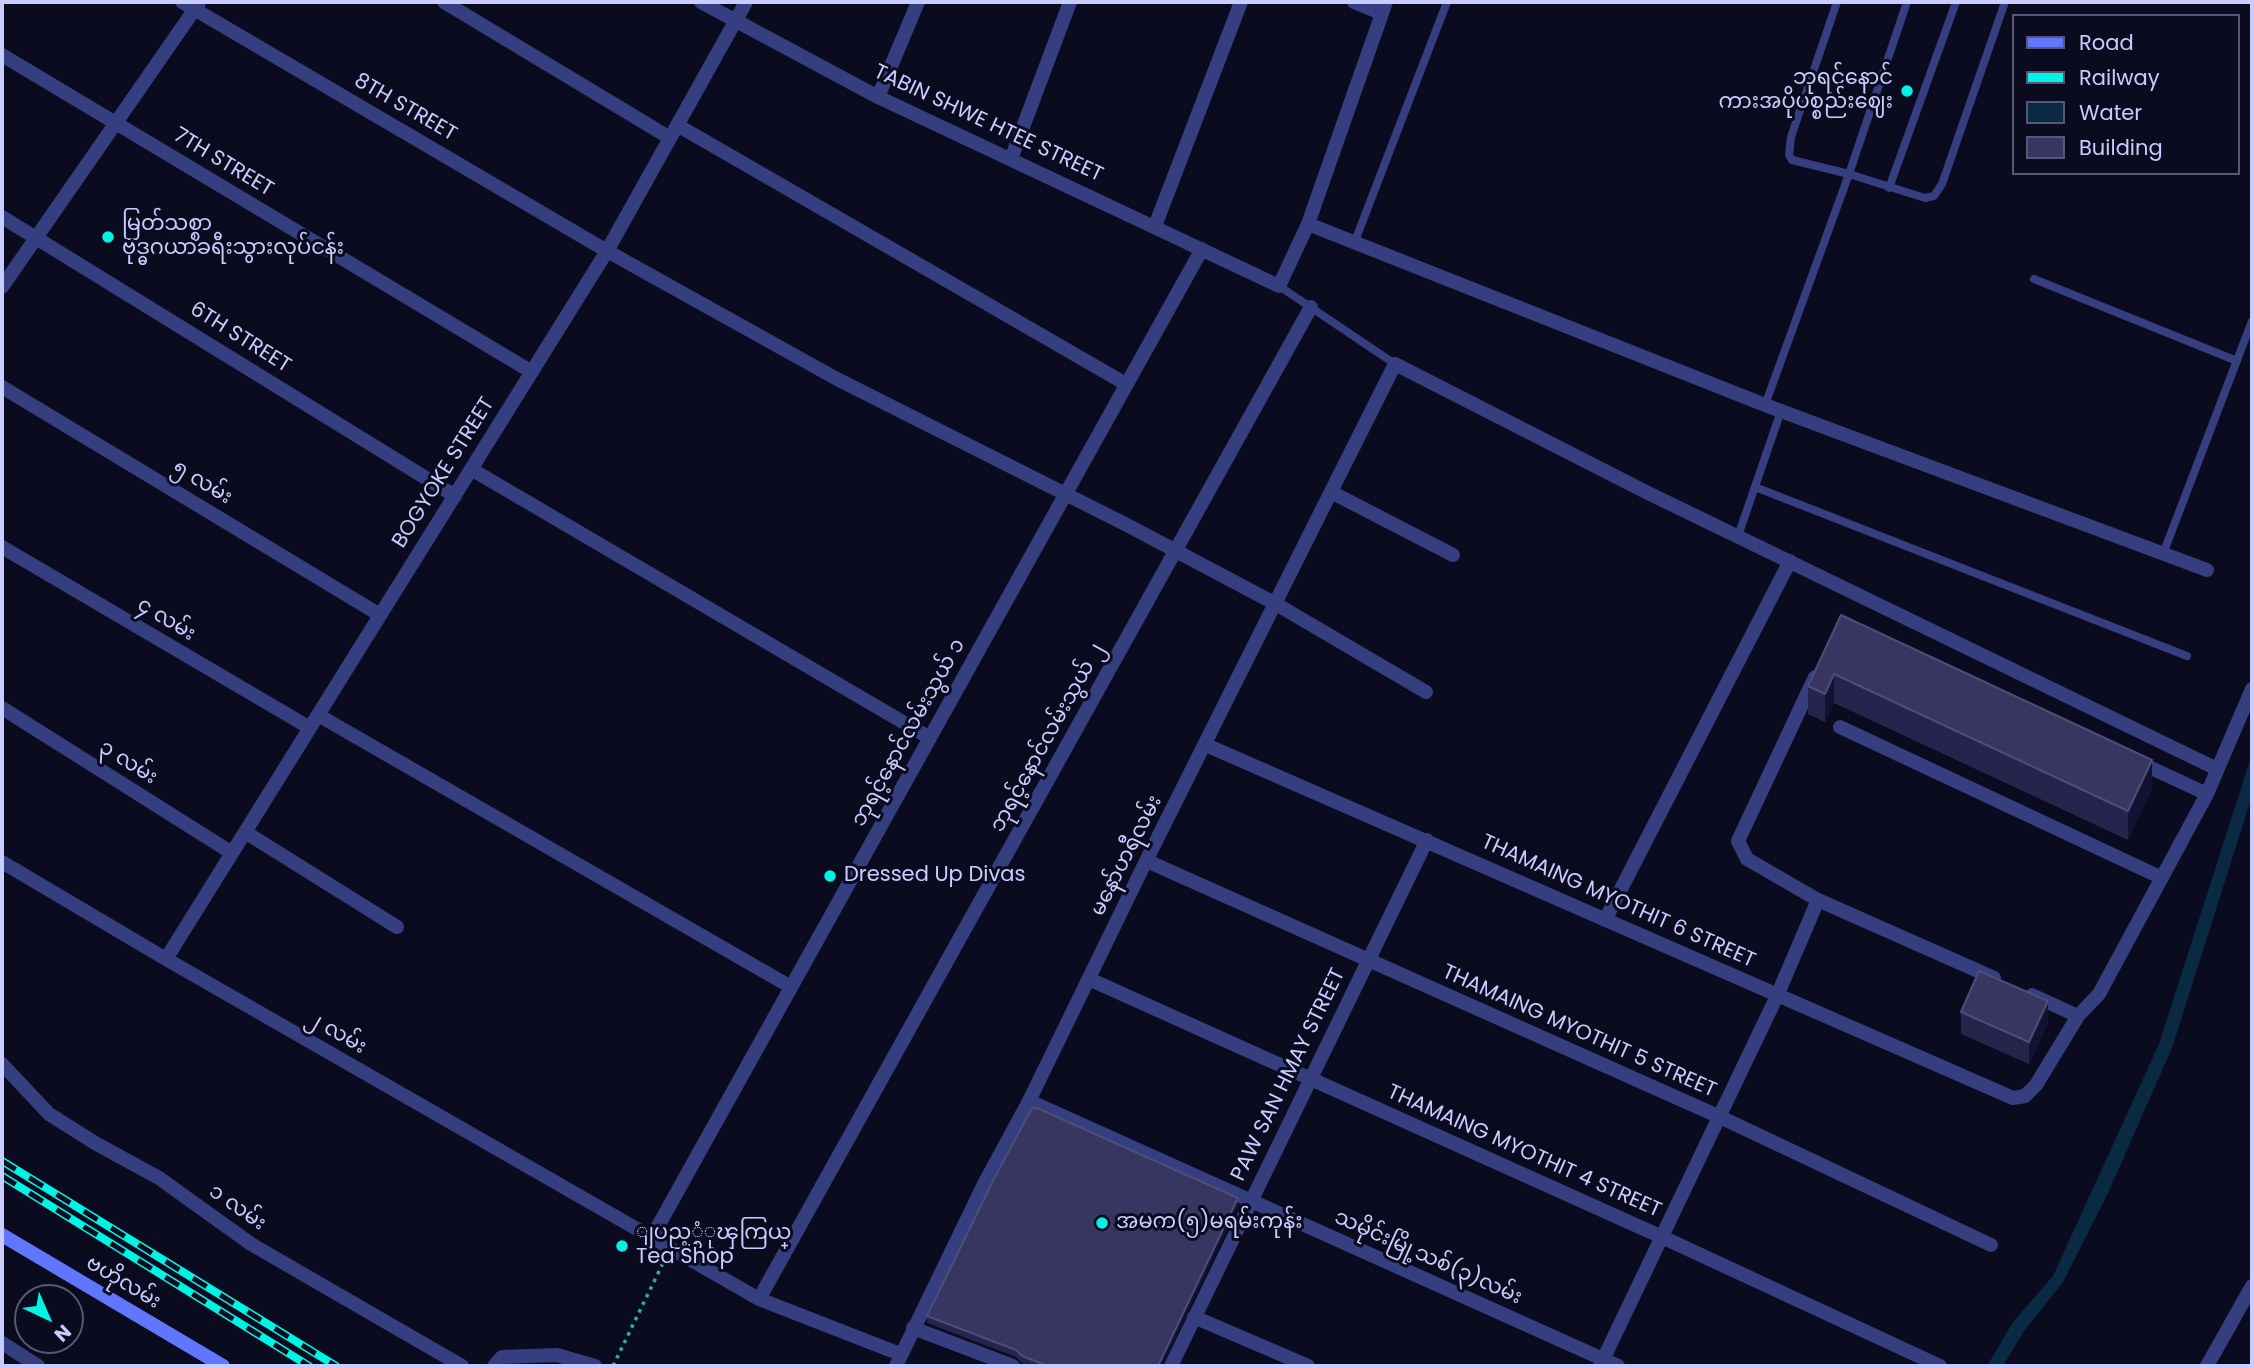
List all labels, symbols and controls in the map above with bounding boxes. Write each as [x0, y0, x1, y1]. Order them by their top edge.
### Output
legend [2012, 14, 2240, 175]
text: Road [2079, 28, 2134, 57]
street label: TABIN SHWE HTEE STREET [869, 60, 1107, 188]
text: Railway [2079, 63, 2160, 92]
place label: ဘုရင့်နောင် ကားအပိုပစ္စည်းဈေး [1719, 66, 1893, 116]
street label: 8TH STREET [349, 69, 461, 147]
marker: ဘုရင့်နောင် ကားအပိုပစ္စည်းဈေး [1899, 83, 1915, 99]
text: Water [2079, 98, 2142, 127]
street label: 7TH STREET [168, 123, 278, 203]
text: Building [2079, 133, 2163, 162]
place label: မြတ်သစ္စာ ဗုဒ္ဓဂယာခရီးသွားလုပ်ငန်း [122, 212, 344, 262]
marker: မြတ်သစ္စာ ဗုဒ္ဓဂယာခရီးသွားလုပ်ငန်း [100, 229, 116, 245]
street label: 6TH STREET [185, 297, 295, 379]
street label: BOGYOKE STREET [388, 393, 500, 553]
street label: ၅ လမ်း [168, 455, 236, 511]
street label: ၄ လမ်း [132, 593, 200, 647]
street label: ဘုရင့်နောင်လမ်းသွယ် ၁ [847, 635, 971, 831]
street label: ဘုရင့်နောင်လမ်းသွယ် ၂ [986, 639, 1110, 837]
street label: ၃ လမ်း [94, 735, 162, 791]
street label: မနော်ဟရီလမ်း [1086, 792, 1168, 920]
street label: THAMAING MYOTHIT 6 STREET [1477, 830, 1759, 974]
place label: Dressed Up Divas [844, 863, 1025, 889]
marker: Dressed Up Divas [822, 868, 838, 884]
street label: THAMAING MYOTHIT 5 STREET [1438, 960, 1720, 1104]
street label: PAW SAN HMAY STREET [1227, 965, 1351, 1185]
street label: ၂ လမ်း [302, 1006, 370, 1060]
street label: THAMAING MYOTHIT 4 STREET [1383, 1080, 1665, 1224]
street label: ၁ လမ်း [204, 1179, 270, 1237]
street label: သမိုင်းမြို့သစ်(၃)လမ်း [1330, 1205, 1526, 1311]
place label: အမက(၅)မရမ်းကုန်း [1116, 1210, 1302, 1236]
marker: အမက(၅)မရမ်းကုန်း [1094, 1215, 1110, 1231]
place label: ျပည့္စံုၾကြယ္ Tea Shop [636, 1221, 791, 1271]
marker: ျပည့္စံုၾကြယ္ Tea Shop [614, 1238, 630, 1254]
street label: ဗဟိုလမ်း [81, 1251, 165, 1315]
north arrow [14, 1284, 84, 1354]
text: N [48, 1318, 77, 1348]

